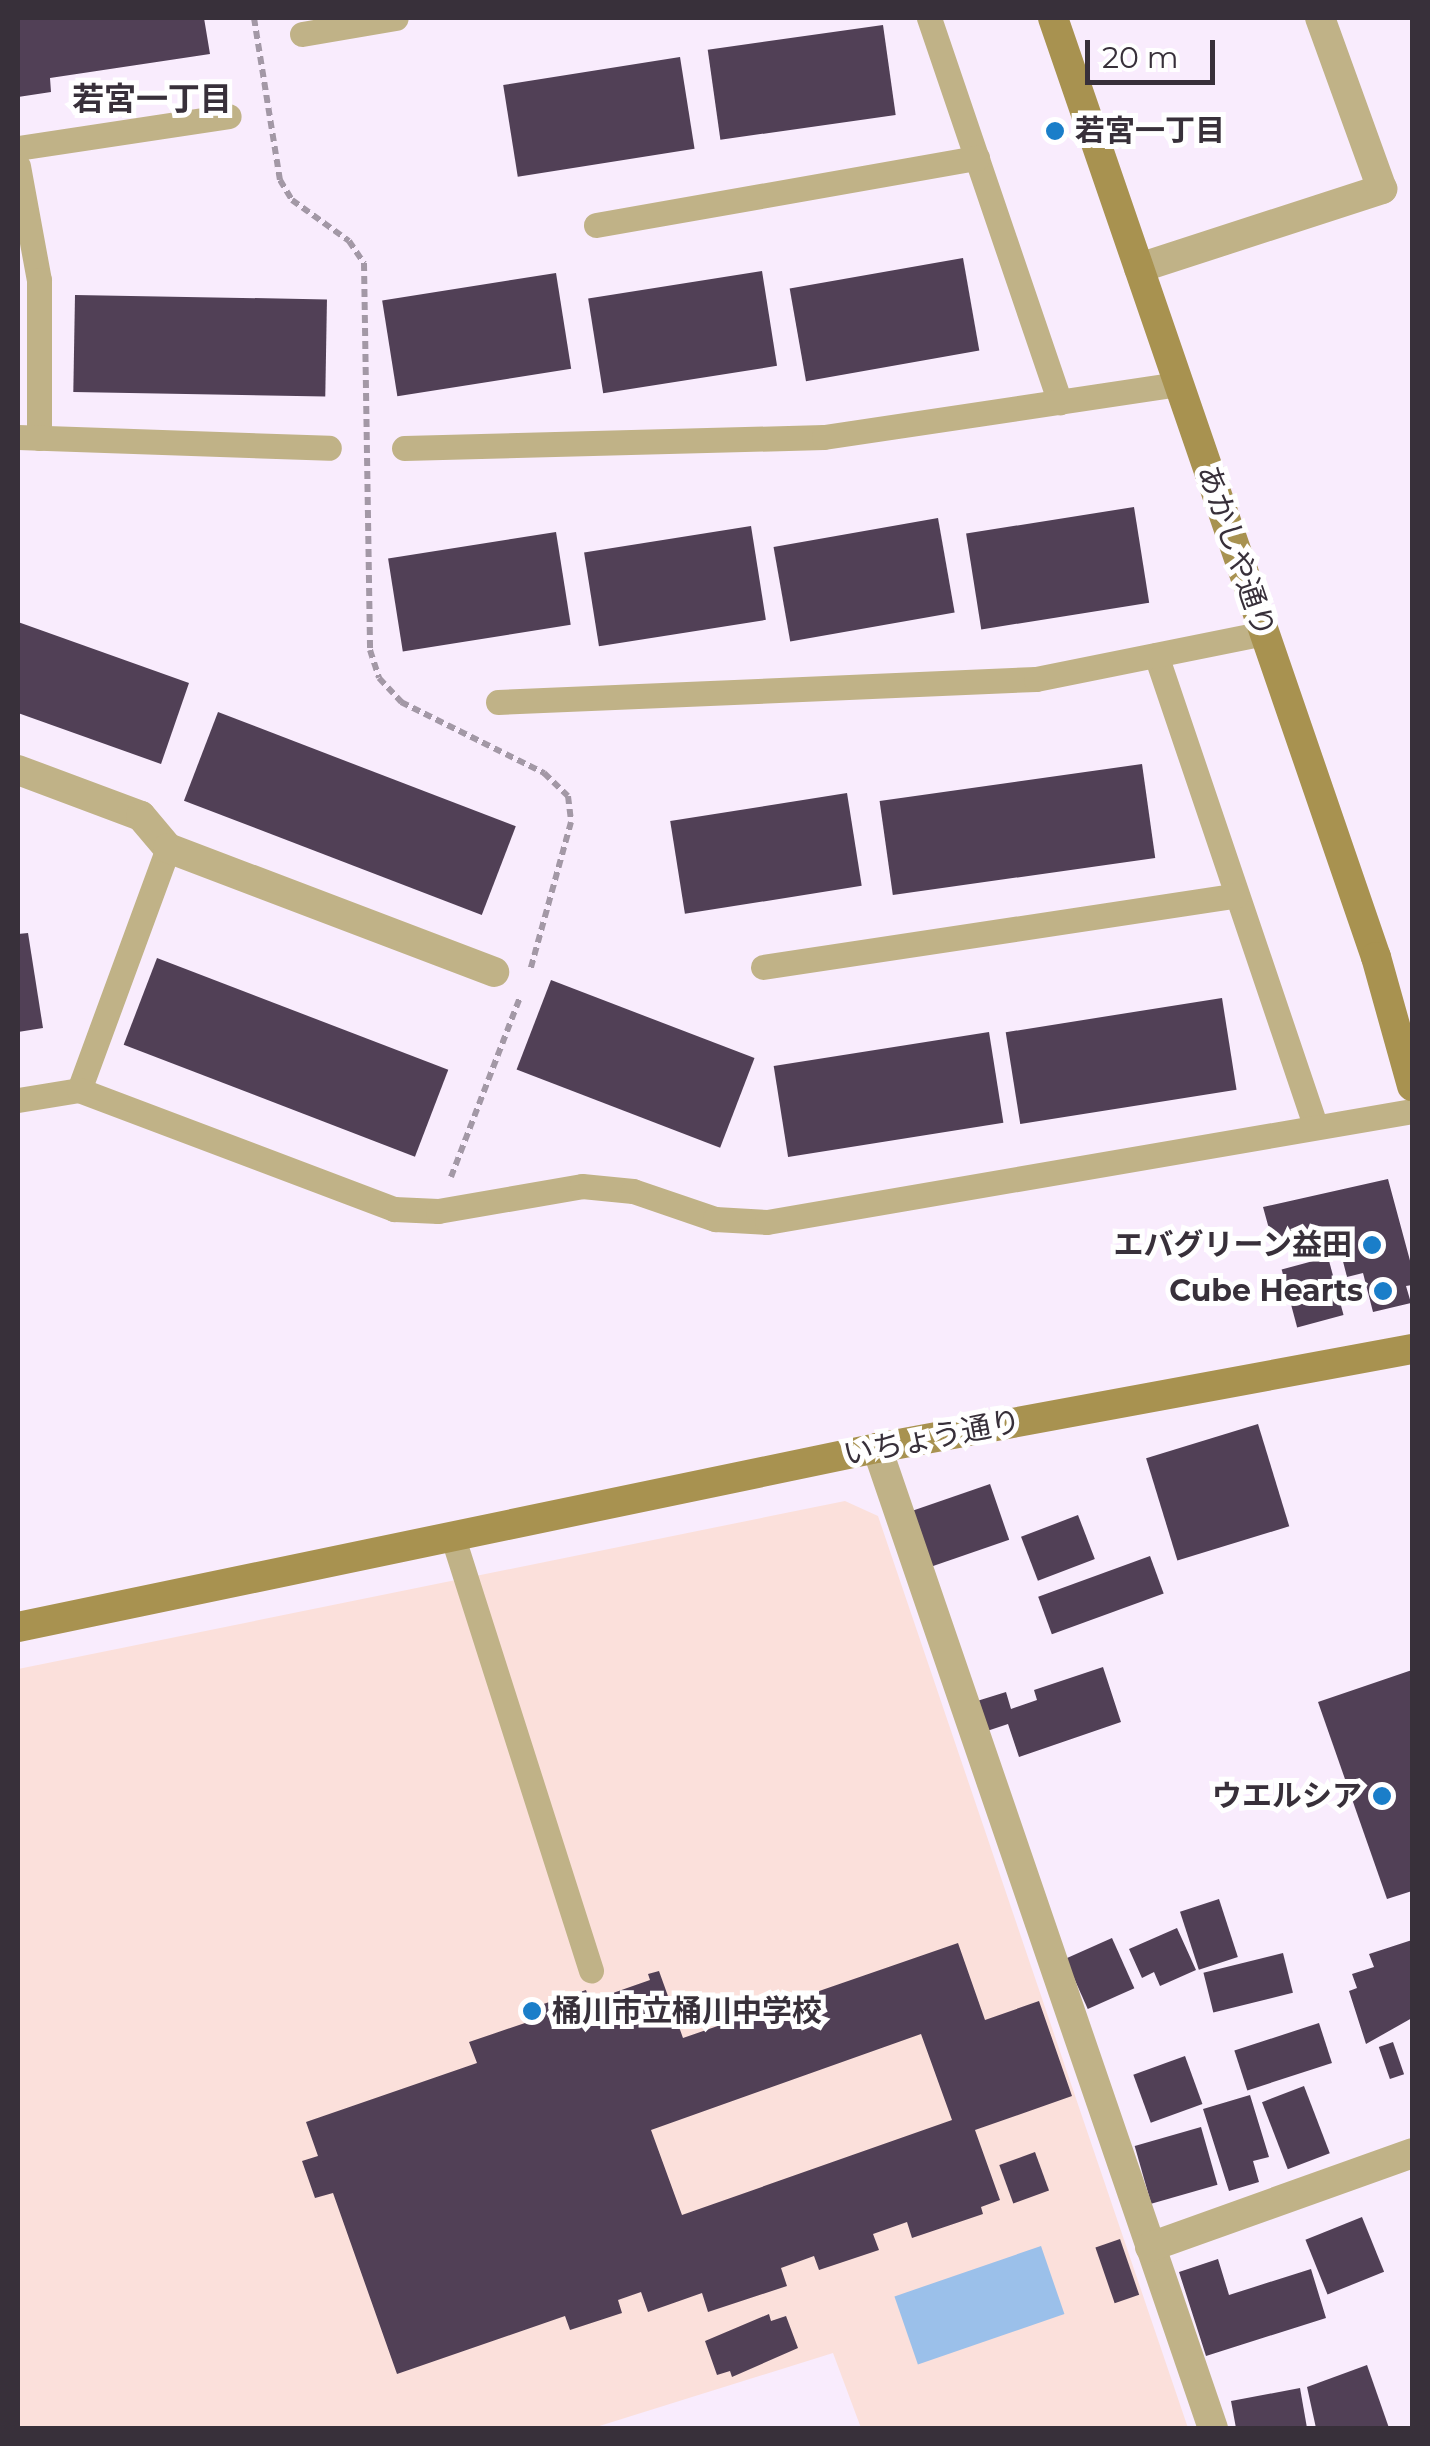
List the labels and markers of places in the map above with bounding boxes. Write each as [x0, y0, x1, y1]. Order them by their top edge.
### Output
place label: 若宮一丁目 [1075, 113, 1225, 149]
marker: 若宮一丁目 [1044, 120, 1066, 142]
place label: エバグリーン益田 [1112, 1227, 1352, 1263]
marker: エバグリーン益田 [1361, 1234, 1383, 1256]
place label: Cube Hearts [1169, 1273, 1363, 1309]
marker: Cube Hearts [1372, 1280, 1394, 1302]
place label: ウエルシア [1212, 1778, 1362, 1814]
marker: ウエルシア [1371, 1785, 1393, 1807]
place label: 桶川市立桶川中学校 [552, 1993, 822, 2029]
marker: 桶川市立桶川中学校 [521, 2000, 543, 2022]

